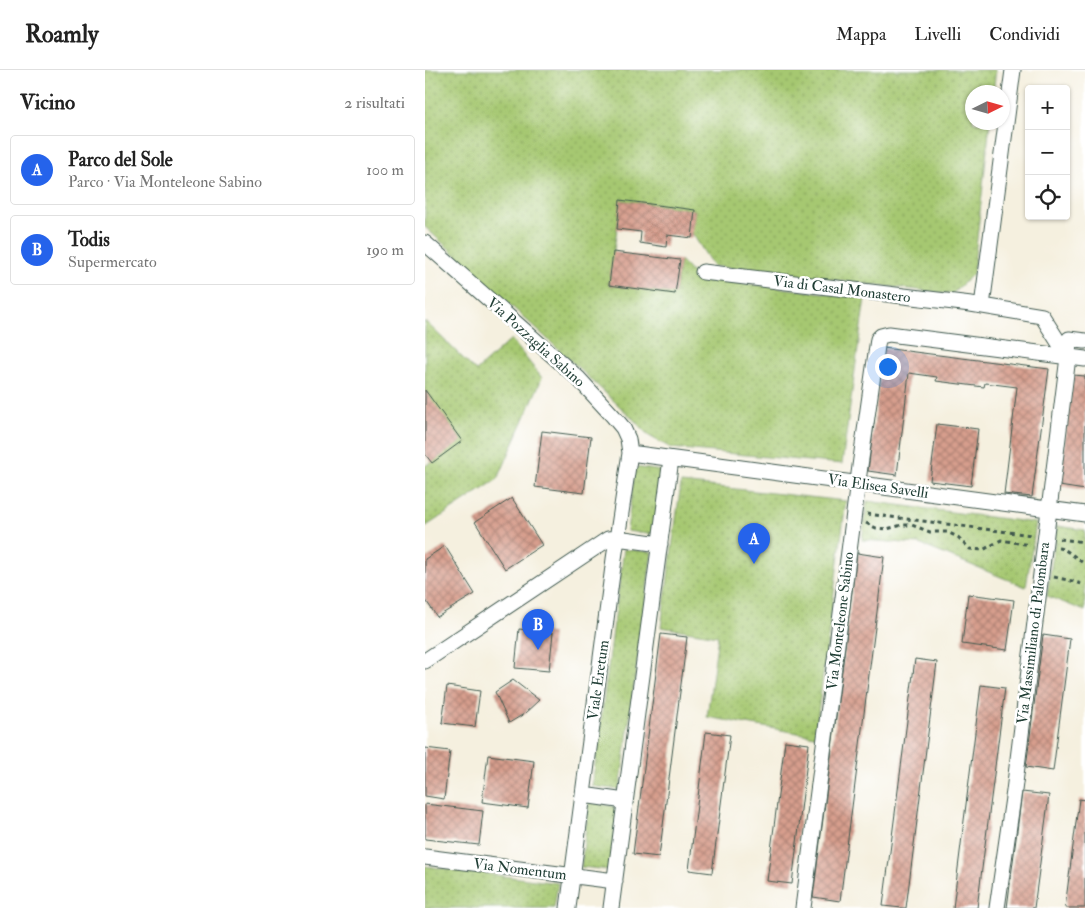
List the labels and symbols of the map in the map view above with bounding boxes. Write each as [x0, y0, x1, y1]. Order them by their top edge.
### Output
north arrow [965, 85, 1010, 130]
street label: Via di Casal Monastero [772, 272, 912, 307]
street label: Via Pozzaglia Sabino [483, 293, 589, 391]
your location [875, 354, 901, 380]
street label: Via Elisea Savelli [826, 470, 930, 503]
pin: A [738, 523, 770, 564]
street label: Via Massimiliano di Palombara [1013, 540, 1054, 725]
street label: Via Monteleone Sabino [823, 551, 858, 691]
pin: B [522, 609, 554, 650]
street label: Viale Eretum [583, 638, 614, 721]
street label: Via Nomentum [472, 854, 568, 885]

